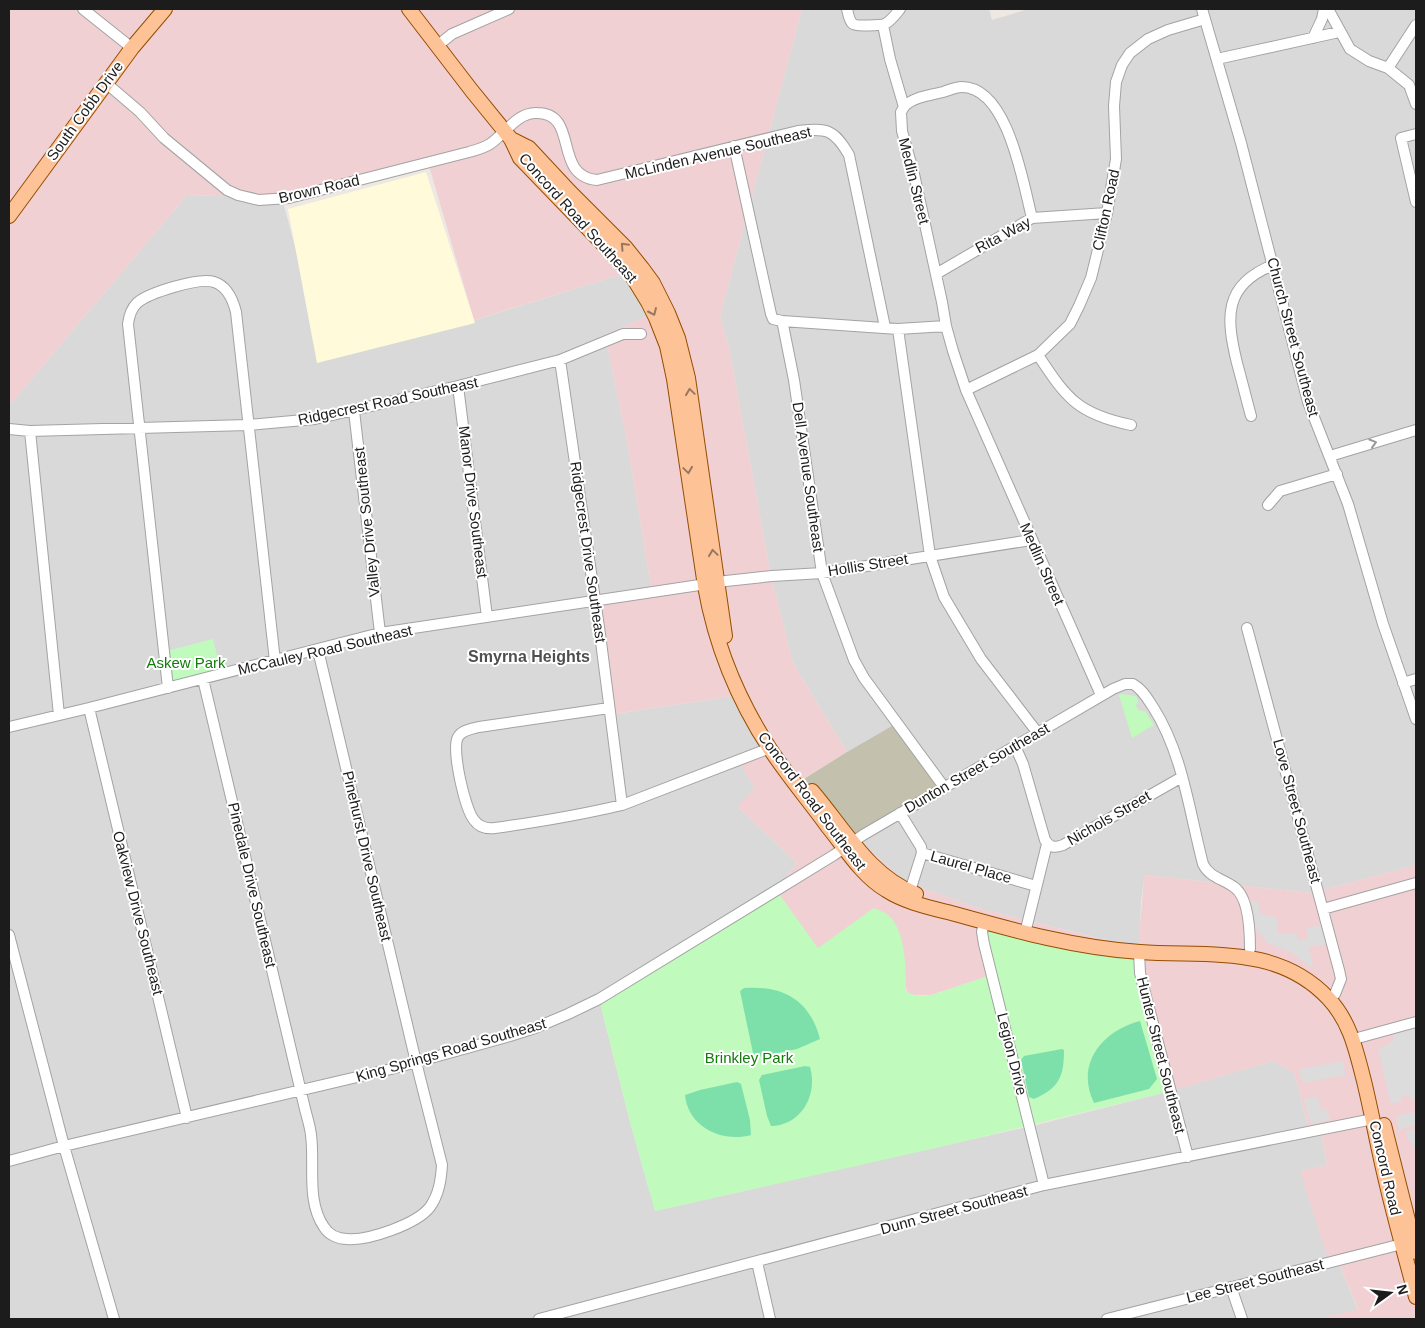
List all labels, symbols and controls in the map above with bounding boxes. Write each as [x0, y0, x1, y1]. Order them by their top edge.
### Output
street label: South Cobb Drive [43, 58, 126, 164]
street label: McLinden Avenue Southeast [623, 123, 814, 182]
street label: Medlin Street [896, 136, 934, 227]
street label: Concord Road Southeast [516, 149, 642, 287]
street label: Clifton Road [1089, 168, 1122, 252]
street label: Brown Road [277, 171, 361, 206]
street label: Rita Way [972, 213, 1034, 256]
one-way arrow [621, 243, 630, 252]
street label: Church Street Southeast [1264, 255, 1323, 419]
one-way arrow [647, 307, 657, 316]
street label: Ridgecrest Road Southeast [296, 373, 480, 428]
one-way arrow [685, 387, 696, 395]
street label: Dell Avenue Southeast [790, 401, 828, 554]
street label: Manor Drive Southeast [456, 425, 491, 580]
one-way arrow [1369, 439, 1377, 449]
street label: Valley Drive Southeast [350, 445, 383, 598]
street label: Ridgecrest Drive Southeast [567, 460, 610, 644]
one-way arrow [682, 466, 692, 474]
street label: Medlin Street [1017, 520, 1069, 608]
one-way arrow [708, 548, 719, 556]
street label: Hollis Street [827, 550, 910, 579]
street label: McCauley Road Southeast [236, 621, 415, 678]
district label: Smyrna Heights [468, 648, 590, 665]
park label: Askew Park [146, 654, 226, 671]
street label: Dunton Street Southeast [901, 719, 1053, 816]
street label: Concord Road Southeast [755, 728, 870, 874]
street label: Love Street Southeast [1270, 737, 1325, 886]
street label: Pinehurst Drive Southeast [340, 769, 396, 944]
street label: Nichols Street [1064, 786, 1154, 848]
street label: Pinedale Drive Southeast [225, 801, 280, 970]
street label: Oakview Drive Southeast [110, 829, 167, 997]
street label: Laurel Place [929, 847, 1014, 886]
street label: Hunter Street Southeast [1134, 975, 1189, 1136]
street label: Legion Drive [994, 1011, 1031, 1097]
street label: King Springs Road Southeast [354, 1014, 549, 1085]
park label: Brinkley Park [705, 1049, 794, 1066]
street label: Concord Road [1366, 1119, 1405, 1217]
street label: Dunn Street Southeast [878, 1181, 1030, 1237]
street label: Lee Street Southeast [1184, 1255, 1326, 1306]
north arrow [1365, 1268, 1415, 1318]
text: N [1394, 1283, 1412, 1297]

